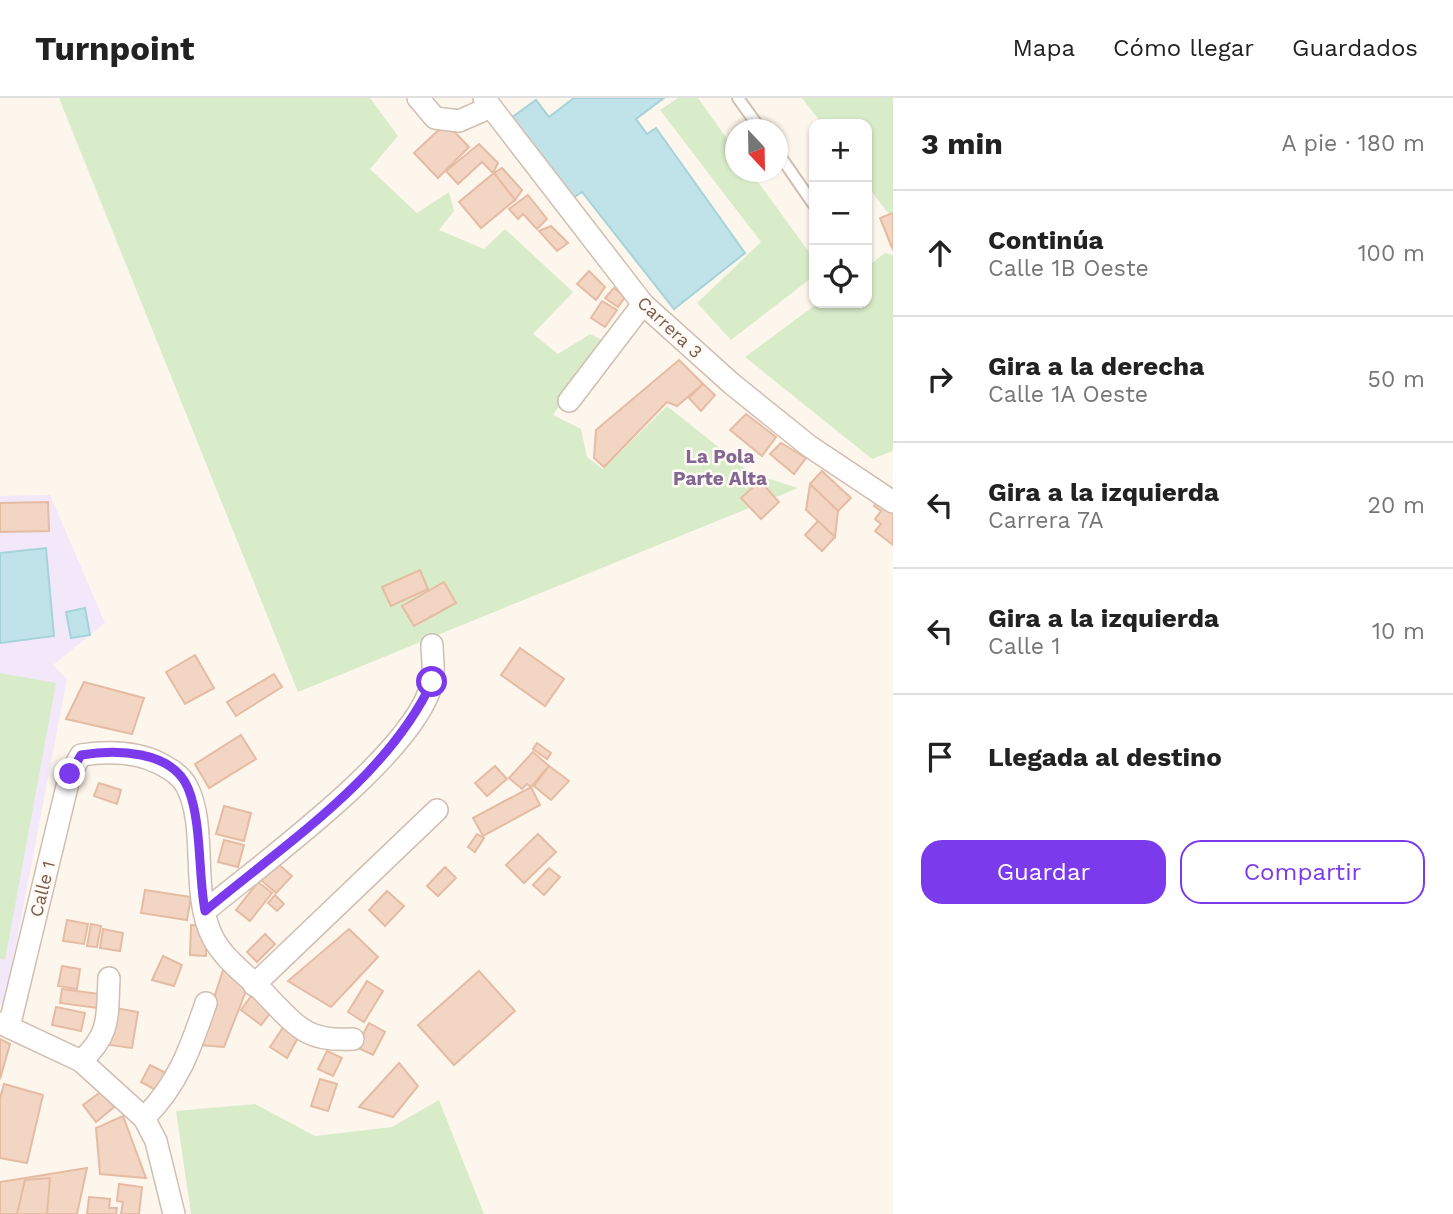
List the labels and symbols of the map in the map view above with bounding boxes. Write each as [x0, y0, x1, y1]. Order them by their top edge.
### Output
north arrow [725, 119, 788, 182]
street label: Carrera 3 [633, 292, 707, 362]
district label: La Pola Parte Alta [673, 445, 767, 490]
route start [416, 666, 447, 697]
route end [54, 758, 85, 789]
street label: Calle 1 [25, 859, 59, 919]

